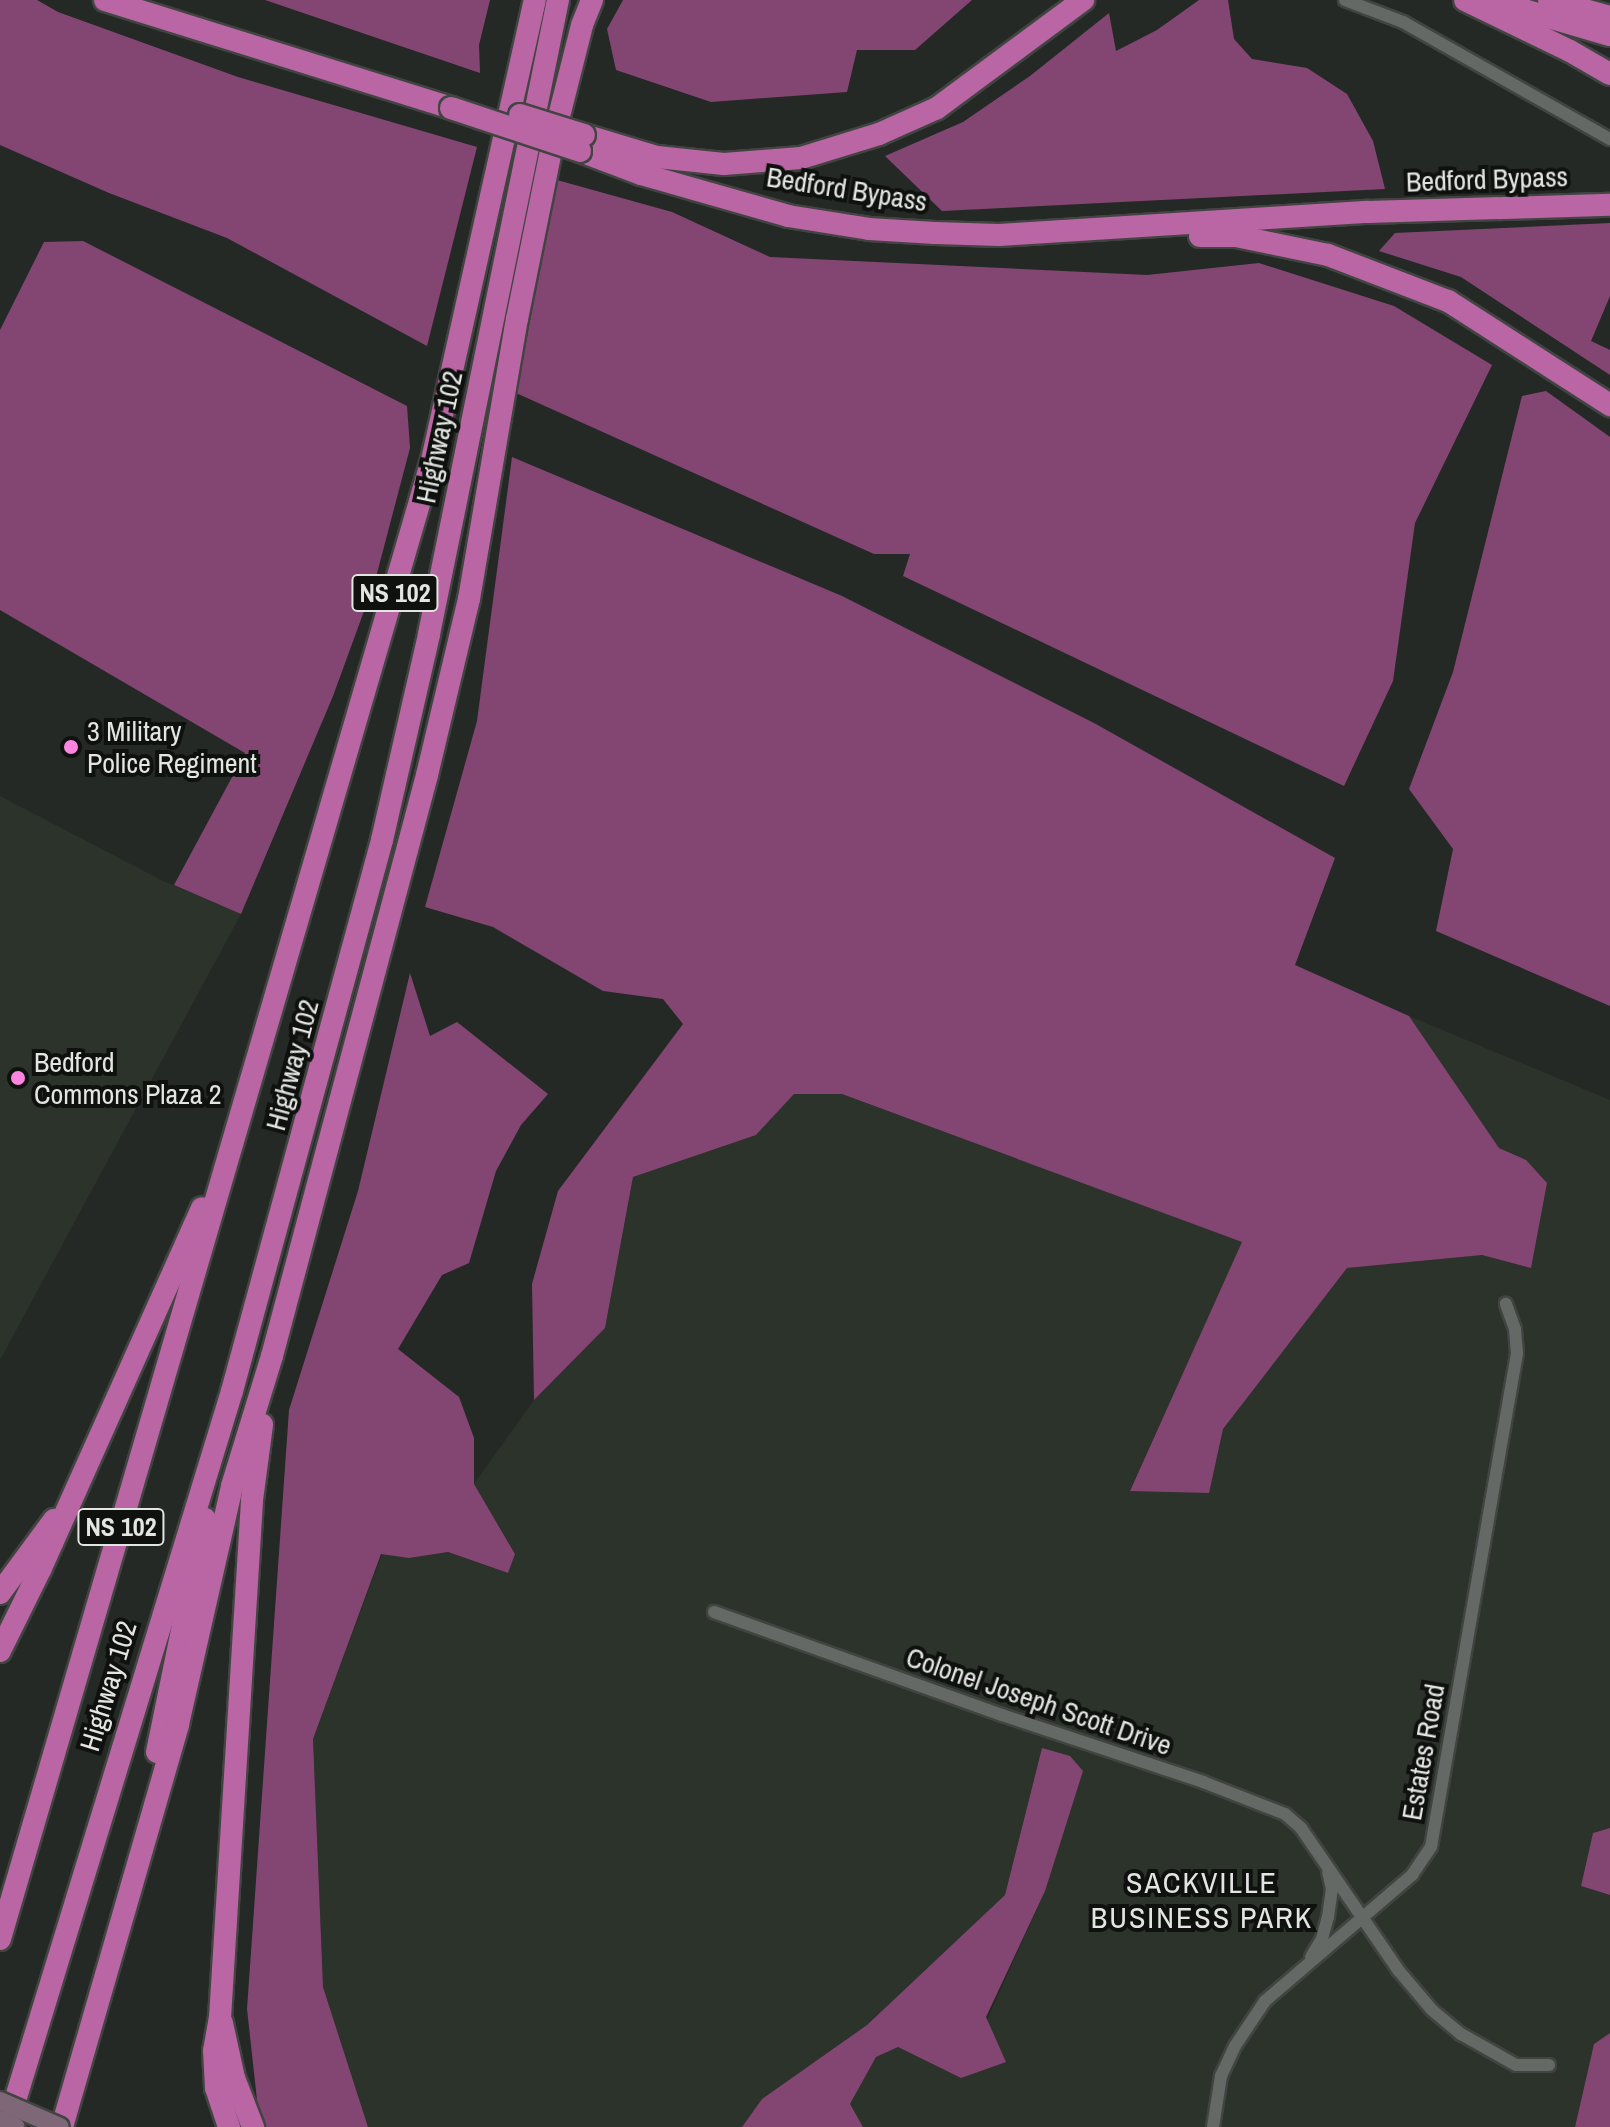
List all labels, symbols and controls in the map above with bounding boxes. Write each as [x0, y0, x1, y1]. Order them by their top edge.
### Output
street label: Bedford Bypass [1405, 159, 1569, 199]
street label: Bedford Bypass [764, 160, 930, 218]
street label: Highway 102 [409, 368, 469, 506]
road number: NS 102 [351, 571, 439, 615]
place label: 3 Military Police Regiment [87, 714, 257, 780]
marker: 3 Military Police Regiment [62, 738, 80, 756]
street label: Highway 102 [258, 996, 326, 1134]
place label: Bedford Commons Plaza 2 [34, 1045, 222, 1111]
marker: Bedford Commons Plaza 2 [9, 1069, 27, 1087]
road number: NS 102 [77, 1505, 165, 1549]
street label: Highway 102 [72, 1617, 144, 1755]
street label: Colonel Joseph Scott Drive [902, 1640, 1176, 1762]
street label: Estates Road [1394, 1681, 1452, 1823]
district label: SACKVILLE BUSINESS PARK [1091, 1864, 1313, 1934]

